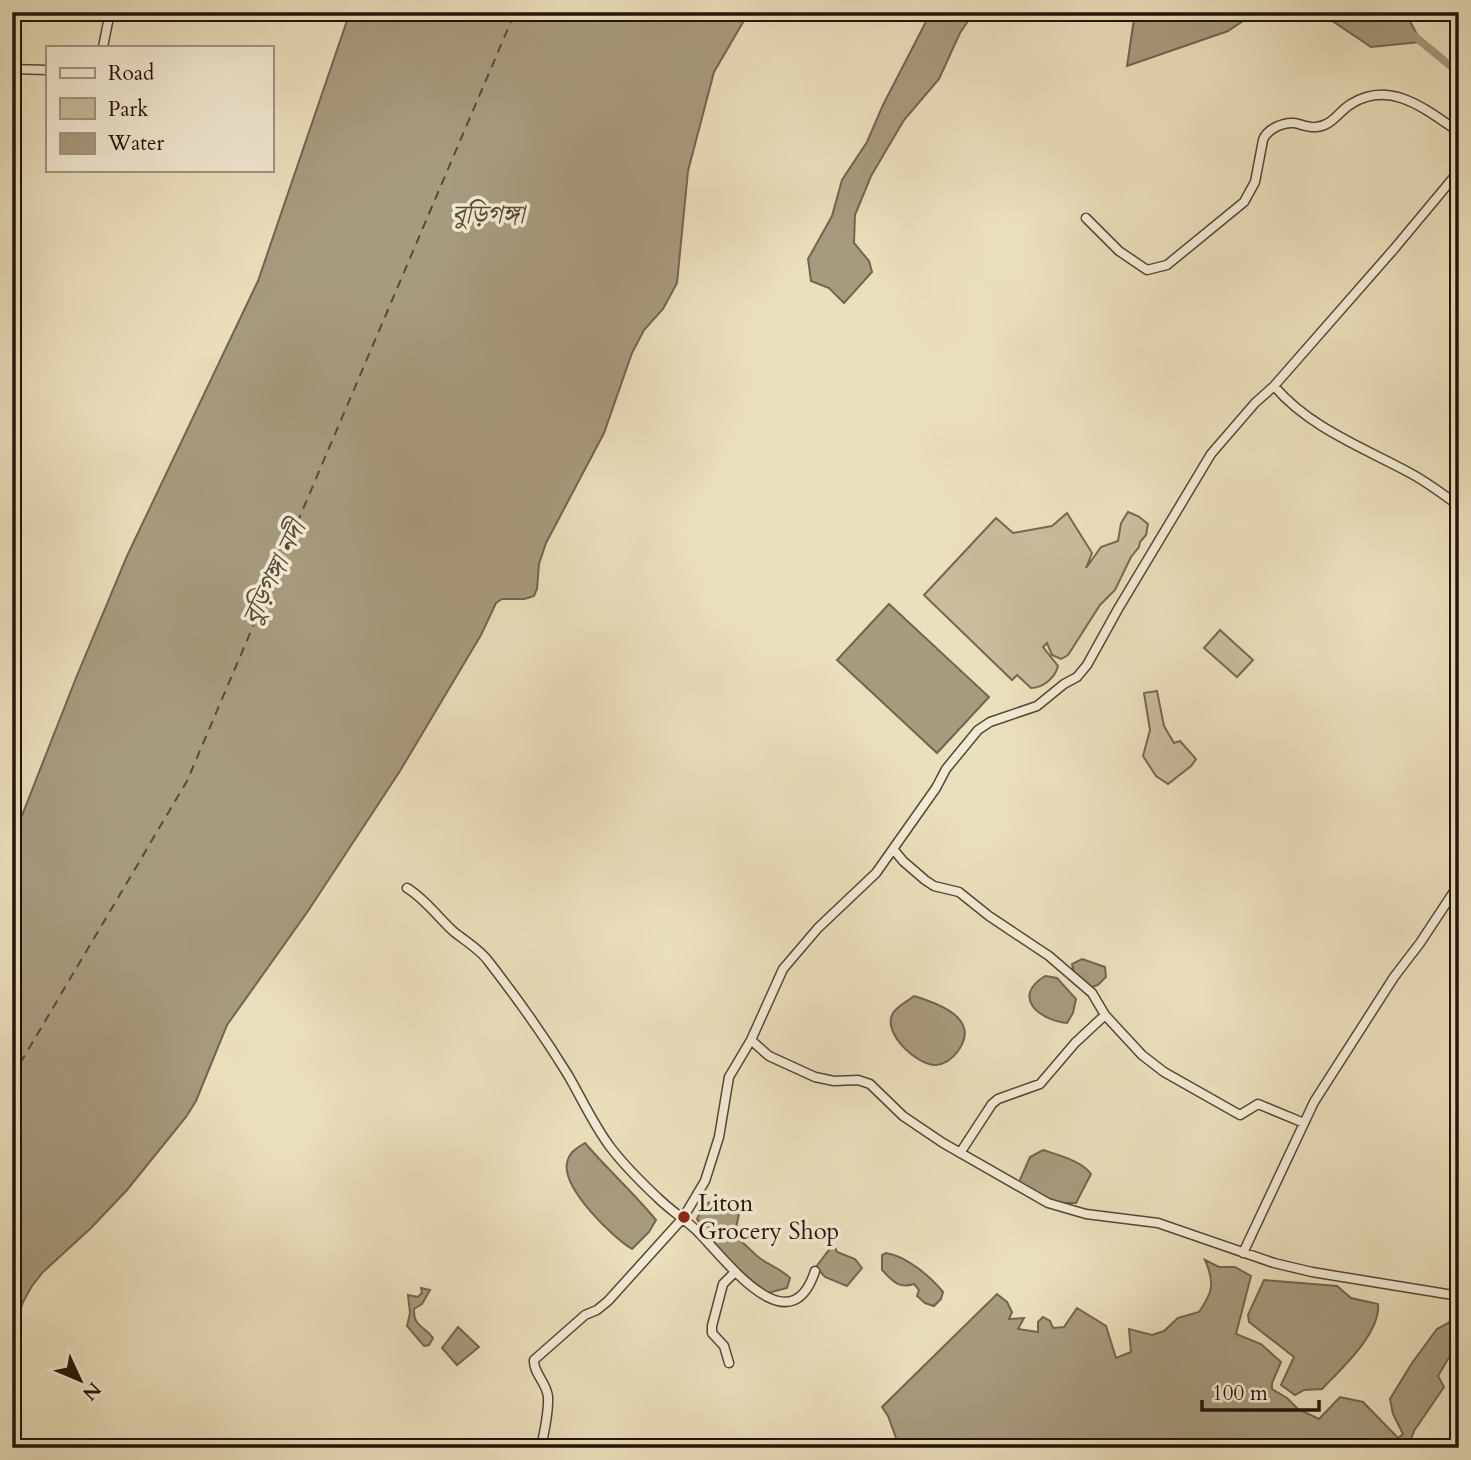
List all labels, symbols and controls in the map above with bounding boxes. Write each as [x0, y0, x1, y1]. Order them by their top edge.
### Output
legend [46, 46, 273, 172]
text: Road [108, 59, 154, 88]
text: Park [108, 95, 149, 124]
text: Water [107, 129, 164, 158]
water label: বুড়িগঙ্গা [452, 197, 527, 232]
water label: বুড়িগঙ্গা নদী [234, 513, 315, 631]
place label: Liton Grocery Shop [698, 1187, 839, 1248]
marker: Liton Grocery Shop [676, 1209, 692, 1225]
north arrow [46, 1344, 116, 1414]
scale bar [1202, 1369, 1319, 1413]
text: N [76, 1376, 107, 1406]
text: 100 m [1212, 1379, 1268, 1408]

